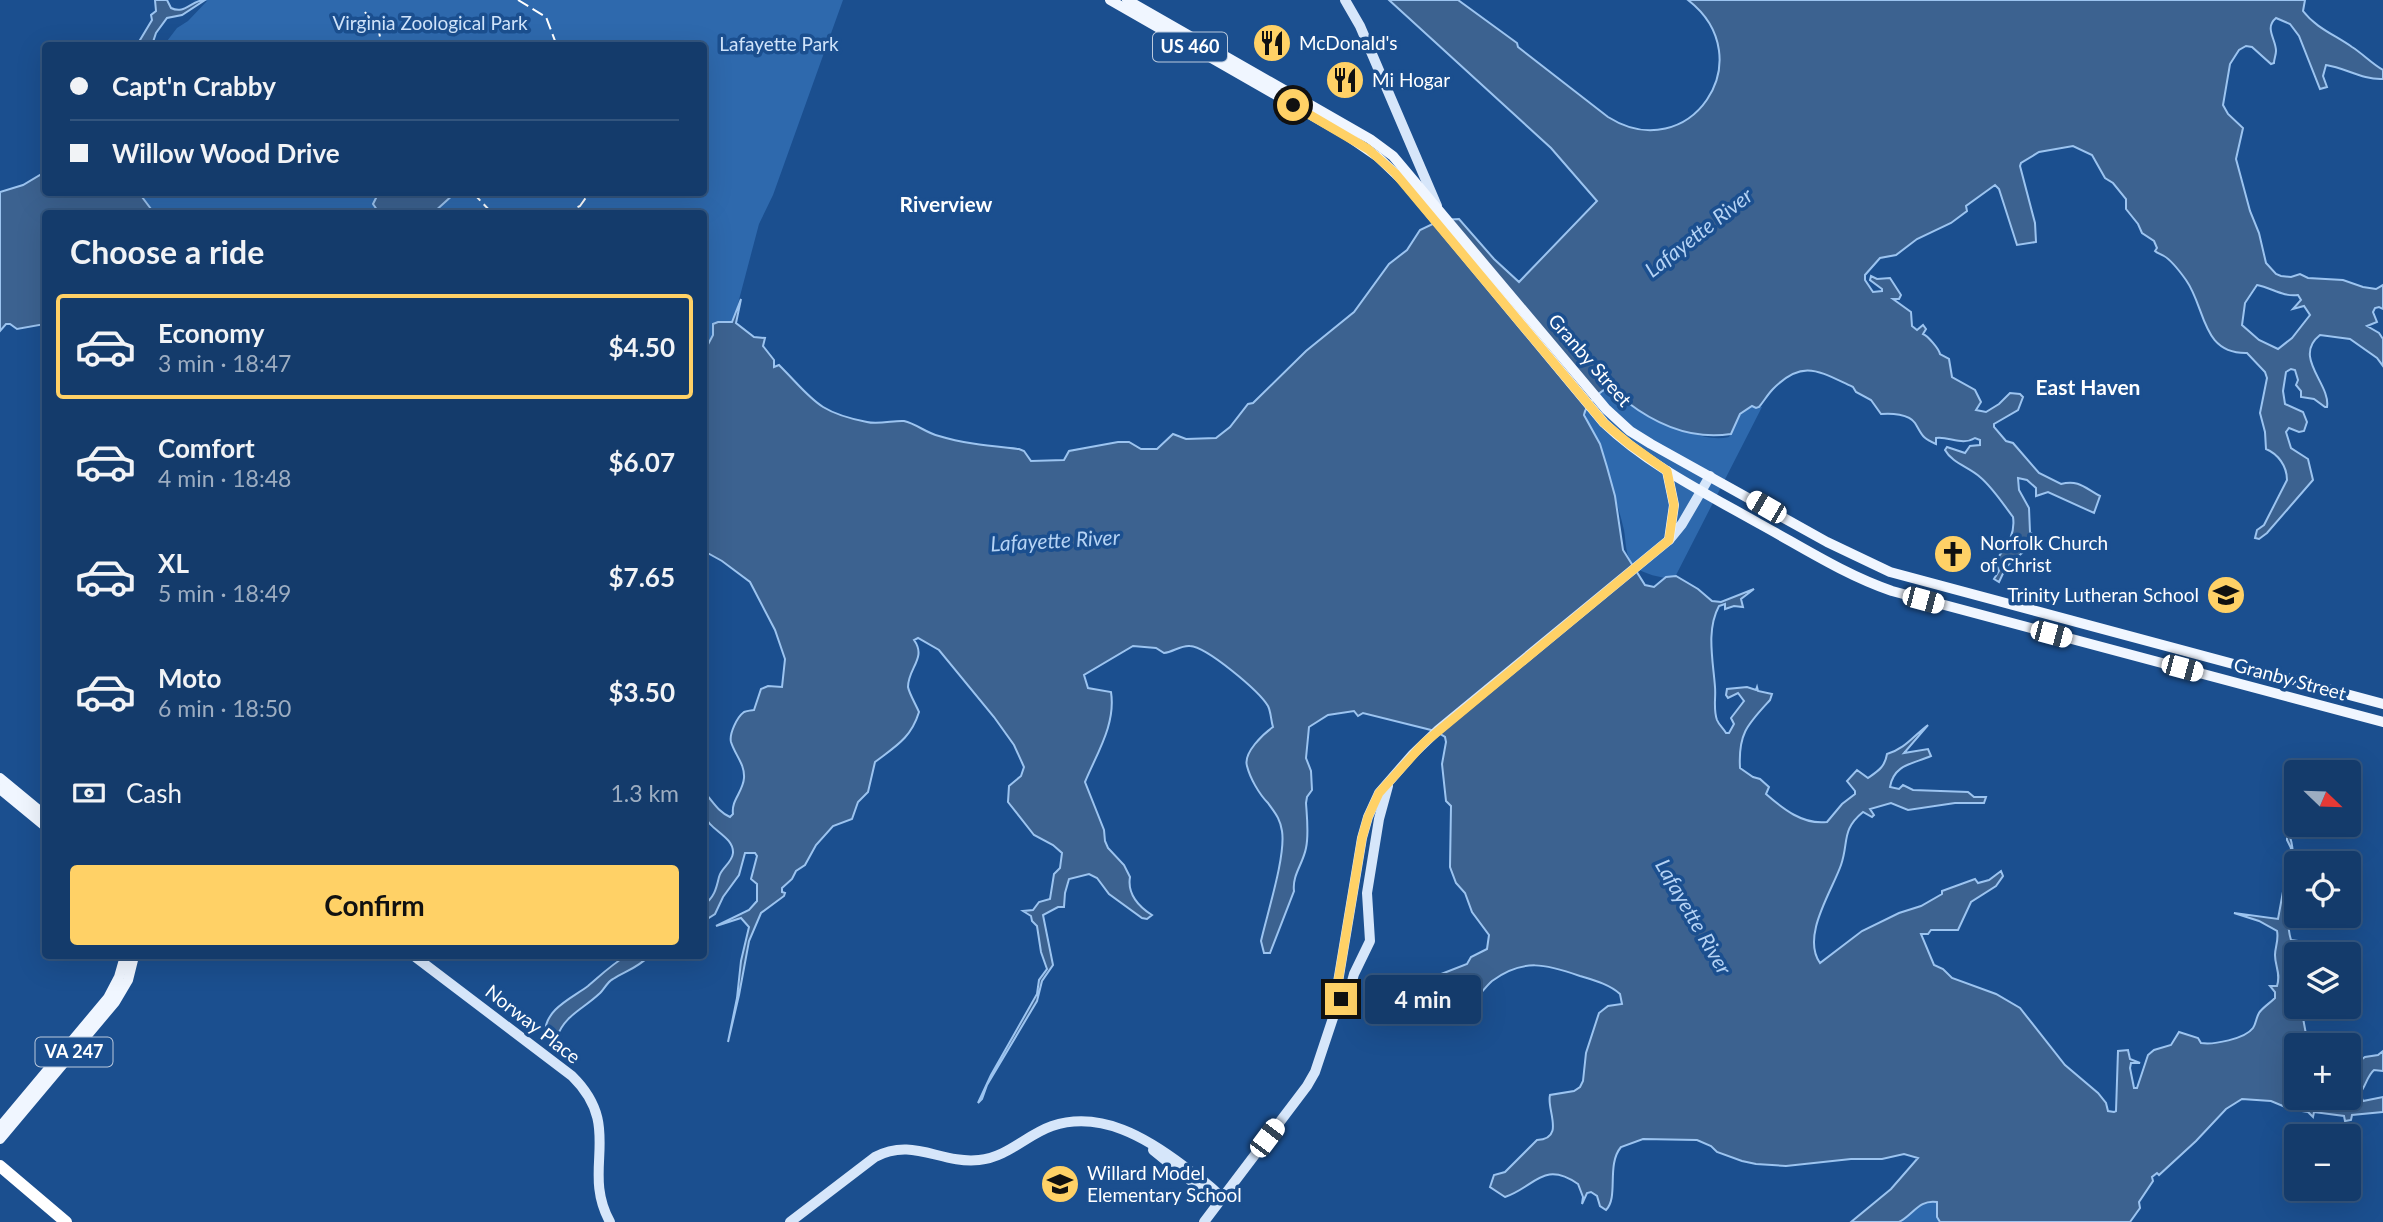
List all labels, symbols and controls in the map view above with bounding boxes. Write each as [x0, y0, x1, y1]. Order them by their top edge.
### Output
park label: Virginia Zoological Park [332, 11, 528, 34]
restaurant icon: McDonald's [1251, 22, 1293, 64]
place label: McDonald's [1299, 31, 1398, 54]
park label: Lafayette Park [719, 32, 839, 55]
road number: US 460 [1153, 32, 1227, 62]
restaurant icon: Mi Hogar [1324, 59, 1366, 101]
place label: Mi Hogar [1372, 68, 1450, 91]
text: Capt'n Crabby [112, 70, 276, 102]
route start [1277, 89, 1309, 121]
text: Willow Wood Drive [112, 137, 340, 169]
water label: Lafayette River [1639, 182, 1757, 282]
district label: Riverview [900, 191, 993, 216]
text: Choose a ride [70, 232, 264, 271]
street label: Granby Street [1544, 309, 1637, 411]
icon: car [74, 315, 137, 378]
text: Economy [158, 317, 264, 349]
text: $4.50 [609, 331, 675, 363]
text: 3 min · 18:47 [158, 349, 291, 377]
district label: East Haven [2036, 374, 2140, 399]
icon: car [74, 430, 137, 493]
text: Comfort [158, 432, 255, 464]
text: $6.07 [609, 446, 675, 478]
text: 4 min · 18:48 [158, 464, 291, 492]
car [1743, 487, 1790, 527]
water label: Lafayette River [990, 524, 1121, 555]
place label: Norfolk Church of Christ [1980, 531, 2108, 576]
church icon: Norfolk Church of Christ [1932, 533, 1974, 575]
icon: car [74, 545, 137, 608]
text: XL [158, 547, 189, 579]
text: $7.65 [609, 561, 675, 593]
school or university icon: Trinity Lutheran School [2205, 574, 2247, 616]
text: 5 min · 18:49 [158, 579, 291, 607]
place label: Trinity Lutheran School [2007, 583, 2199, 606]
car [1900, 584, 1947, 616]
car [2028, 618, 2075, 650]
car [2159, 652, 2206, 684]
street label: Granby Street [2232, 653, 2349, 705]
icon: car [74, 660, 137, 723]
text: Moto [158, 662, 221, 694]
text: $3.50 [609, 676, 675, 708]
text: 6 min · 18:50 [158, 694, 291, 722]
north arrow [2284, 760, 2361, 836]
map controls [2284, 760, 2361, 1201]
icon: cash [70, 774, 108, 812]
text: Cash [126, 777, 182, 809]
text: 1.3 km [610, 779, 679, 807]
button: locate [2284, 851, 2361, 928]
water label: Lafayette River [1651, 854, 1738, 979]
button: Confirm [70, 865, 679, 945]
button: layers [2284, 942, 2361, 1019]
callout: 4 min [1366, 974, 1481, 1024]
street label: Norway Place [481, 979, 585, 1068]
route end [1325, 983, 1357, 1015]
text: 4 min [1394, 985, 1452, 1013]
button: + [2284, 1033, 2361, 1110]
road number: VA 247 [36, 1037, 112, 1066]
car [1246, 1115, 1289, 1161]
button: − [2284, 1124, 2361, 1201]
place label: Willard Model Elementary School [1087, 1161, 1242, 1206]
school or university icon: Willard Model Elementary School [1039, 1163, 1081, 1205]

